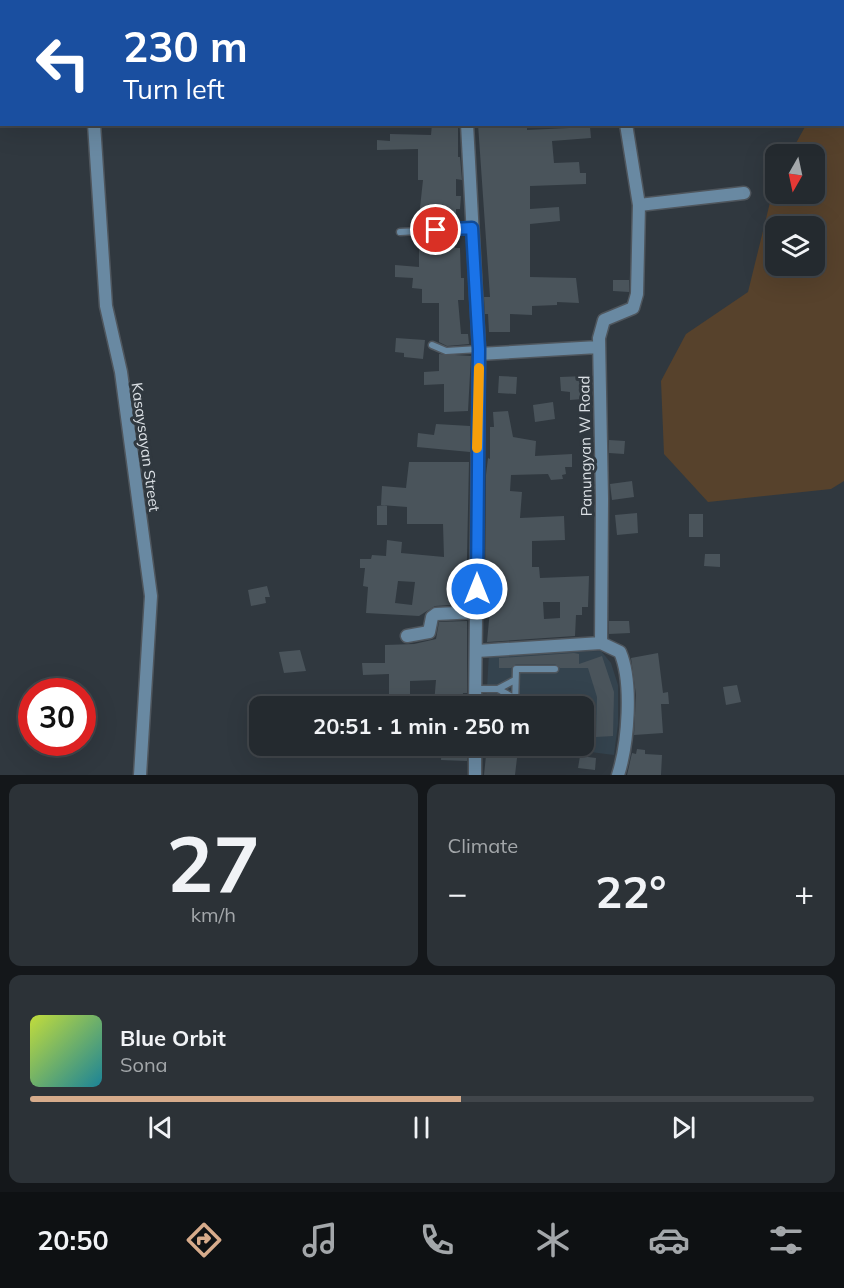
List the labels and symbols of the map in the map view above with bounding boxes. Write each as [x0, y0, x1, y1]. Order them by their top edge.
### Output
north arrow [765, 144, 825, 204]
pin [410, 204, 461, 255]
street label: Panungyan W Road [574, 376, 596, 516]
street label: Kasaysayan Street [128, 381, 164, 513]
position arrow [445, 557, 509, 621]
speed limit sign: 30 [18, 678, 96, 756]

